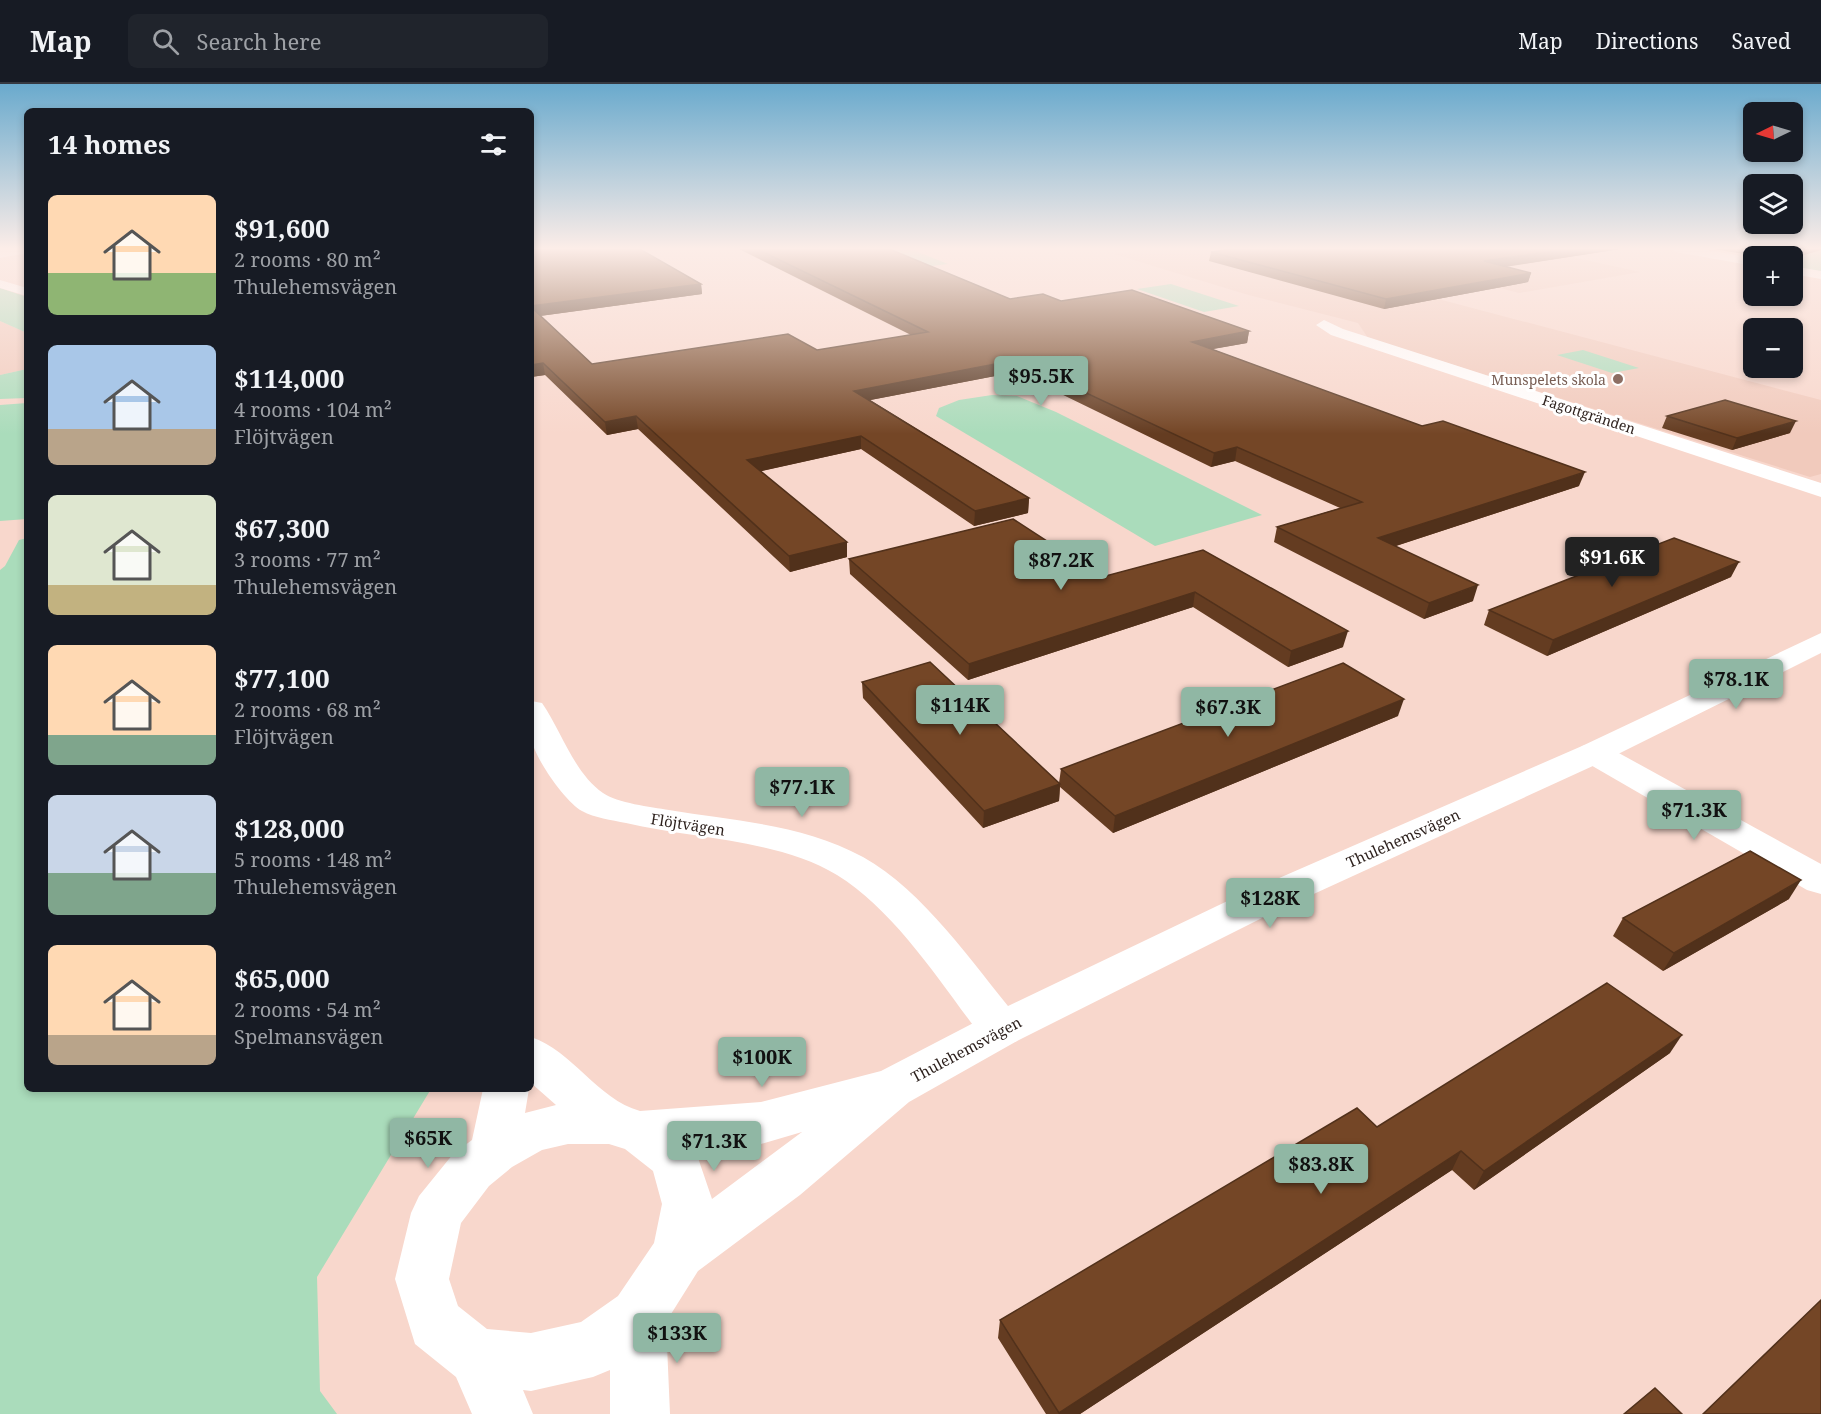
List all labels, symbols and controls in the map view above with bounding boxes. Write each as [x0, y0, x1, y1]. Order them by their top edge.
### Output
search box [128, 14, 548, 68]
text: Map [30, 22, 92, 60]
icon: search [149, 25, 182, 58]
text: Search here [197, 26, 321, 56]
text: Map [1518, 27, 1563, 55]
text: Directions [1596, 27, 1698, 55]
text: Saved [1731, 27, 1791, 55]
north arrow [1743, 102, 1803, 162]
map controls [1743, 102, 1803, 378]
text: 14 homes [48, 126, 170, 162]
icon: filters [477, 128, 510, 161]
button: layers [1743, 174, 1803, 234]
text: $91,600 [234, 210, 330, 246]
icon: home [96, 219, 168, 291]
text: 2 rooms · 80 m² [234, 246, 381, 273]
button: + [1743, 246, 1803, 306]
text: Thulehemsvägen [234, 273, 397, 300]
button: − [1743, 318, 1803, 378]
pin: $95.5K [992, 356, 1090, 407]
text: $114,000 [234, 360, 344, 396]
text: $95.5K [1008, 362, 1074, 389]
icon: home [96, 369, 168, 441]
place label: Munspelets skola [1491, 370, 1606, 389]
marker: Munspelets skola [1611, 372, 1625, 386]
street label: Fagottgränden [1540, 390, 1638, 438]
text: 4 rooms · 104 m² [234, 396, 392, 423]
text: Flöjtvägen [234, 423, 334, 450]
text: $67,300 [234, 510, 330, 546]
icon: home [96, 519, 168, 591]
pin: $91.6K [1563, 537, 1661, 588]
pin: $87.2K [1012, 540, 1110, 591]
text: $91.6K [1579, 543, 1645, 570]
text: 3 rooms · 77 m² [234, 546, 381, 573]
text: $87.2K [1028, 546, 1094, 573]
text: Thulehemsvägen [234, 573, 397, 600]
pin: $78.1K [1687, 659, 1785, 710]
text: $77,100 [234, 660, 330, 696]
text: $78.1K [1703, 665, 1769, 692]
icon: home [96, 669, 168, 741]
pin: $114K [918, 685, 1002, 736]
pin: $67.3K [1179, 687, 1277, 738]
text: $114K [930, 691, 990, 718]
text: $67.3K [1195, 693, 1261, 720]
text: 2 rooms · 68 m² [234, 696, 381, 723]
text: Flöjtvägen [234, 723, 334, 750]
pin: $77.1K [753, 767, 851, 818]
text: $77.1K [769, 773, 835, 800]
pin: $71.3K [1645, 790, 1743, 841]
text: $71.3K [1661, 796, 1727, 823]
street label: Thulehemsvägen [1343, 804, 1463, 872]
street label: Flöjtvägen [649, 808, 727, 840]
text: $128,000 [234, 810, 344, 846]
icon: home [96, 819, 168, 891]
text: 5 rooms · 148 m² [234, 846, 392, 873]
text: Thulehemsvägen [234, 873, 397, 900]
pin: $128K [1228, 878, 1312, 929]
text: $128K [1240, 884, 1300, 911]
text: $65,000 [234, 960, 330, 996]
icon: home [96, 969, 168, 1041]
text: 2 rooms · 54 m² [234, 996, 381, 1023]
street label: Thulehemsvägen [907, 1011, 1025, 1087]
text: Spelmansvägen [234, 1023, 383, 1050]
pin: $100K [720, 1037, 804, 1088]
text: $100K [732, 1043, 792, 1070]
pin: $65K [392, 1118, 464, 1169]
pin: $71.3K [665, 1121, 763, 1172]
text: $65K [404, 1124, 452, 1151]
text: $71.3K [681, 1127, 747, 1154]
pin: $83.8K [1272, 1144, 1370, 1195]
text: $83.8K [1288, 1150, 1354, 1177]
pin: $133K [635, 1313, 719, 1364]
text: $133K [647, 1319, 707, 1346]

